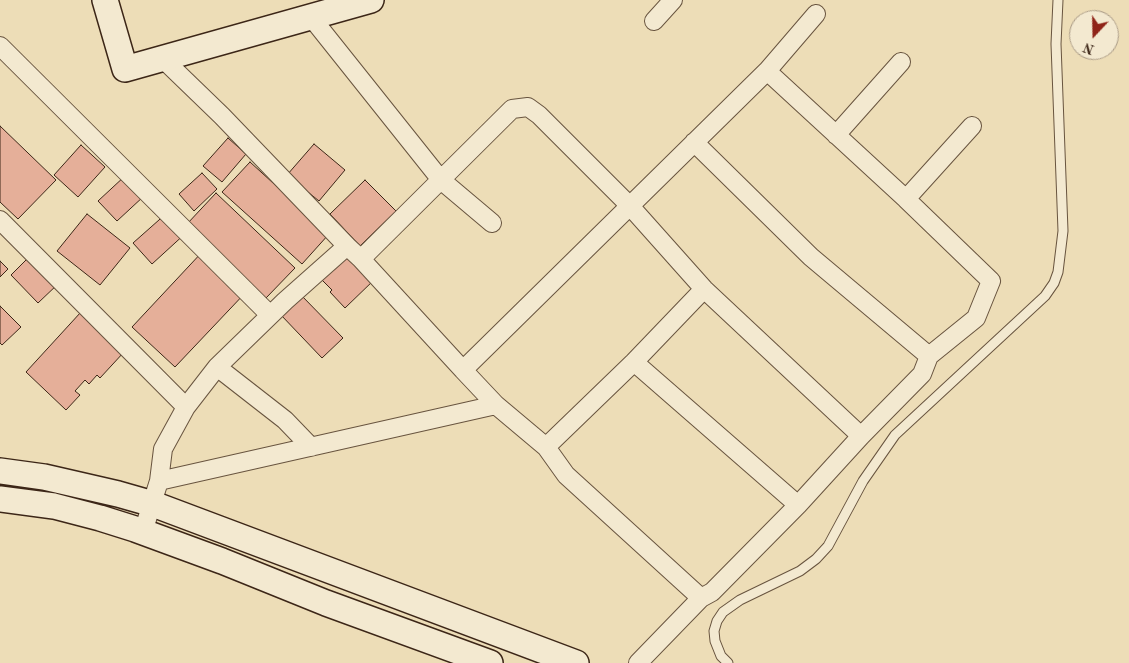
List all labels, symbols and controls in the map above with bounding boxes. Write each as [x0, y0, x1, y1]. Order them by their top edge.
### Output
north arrow [1069, 10, 1119, 60]
text: N [1081, 40, 1096, 57]

